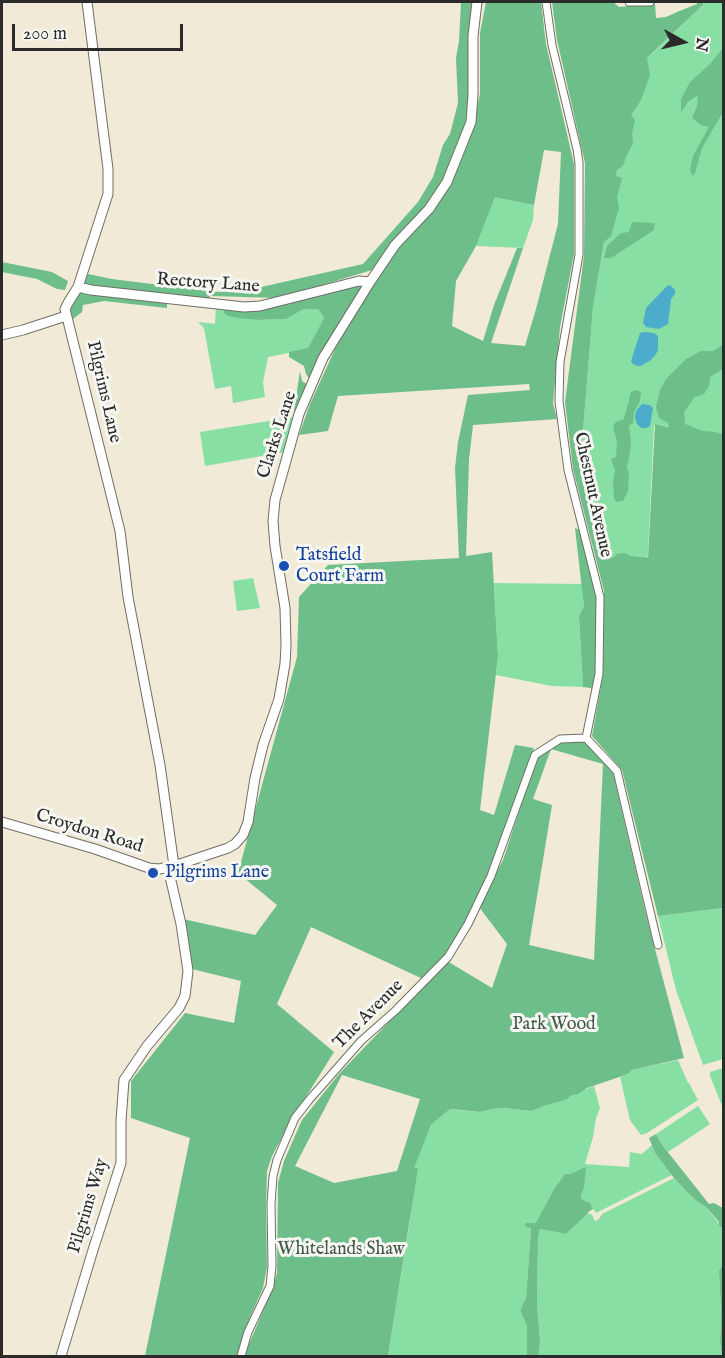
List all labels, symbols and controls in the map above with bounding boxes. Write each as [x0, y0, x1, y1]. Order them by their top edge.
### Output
scale bar [15, 12, 186, 50]
north arrow [653, 12, 713, 72]
text: 200 m [23, 23, 67, 46]
text: N [690, 36, 712, 53]
street label: Rectory Lane [156, 270, 260, 298]
street label: Pilgrims Lane [81, 339, 125, 445]
street label: Clarks Lane [254, 389, 302, 481]
street label: Chestnut Avenue [568, 431, 616, 559]
place label: Tatsfield Court Farm [296, 545, 384, 588]
marker: Tatsfield Court Farm [277, 559, 291, 573]
street label: Croydon Road [33, 805, 145, 859]
place label: Pilgrims Lane [165, 862, 269, 884]
marker: Pilgrims Lane [146, 866, 160, 880]
street label: The Avenue [330, 976, 408, 1054]
park label: Park Wood [512, 1014, 596, 1036]
street label: Pilgrims Way [64, 1156, 114, 1256]
park label: Whitelands Shaw [277, 1239, 405, 1261]

